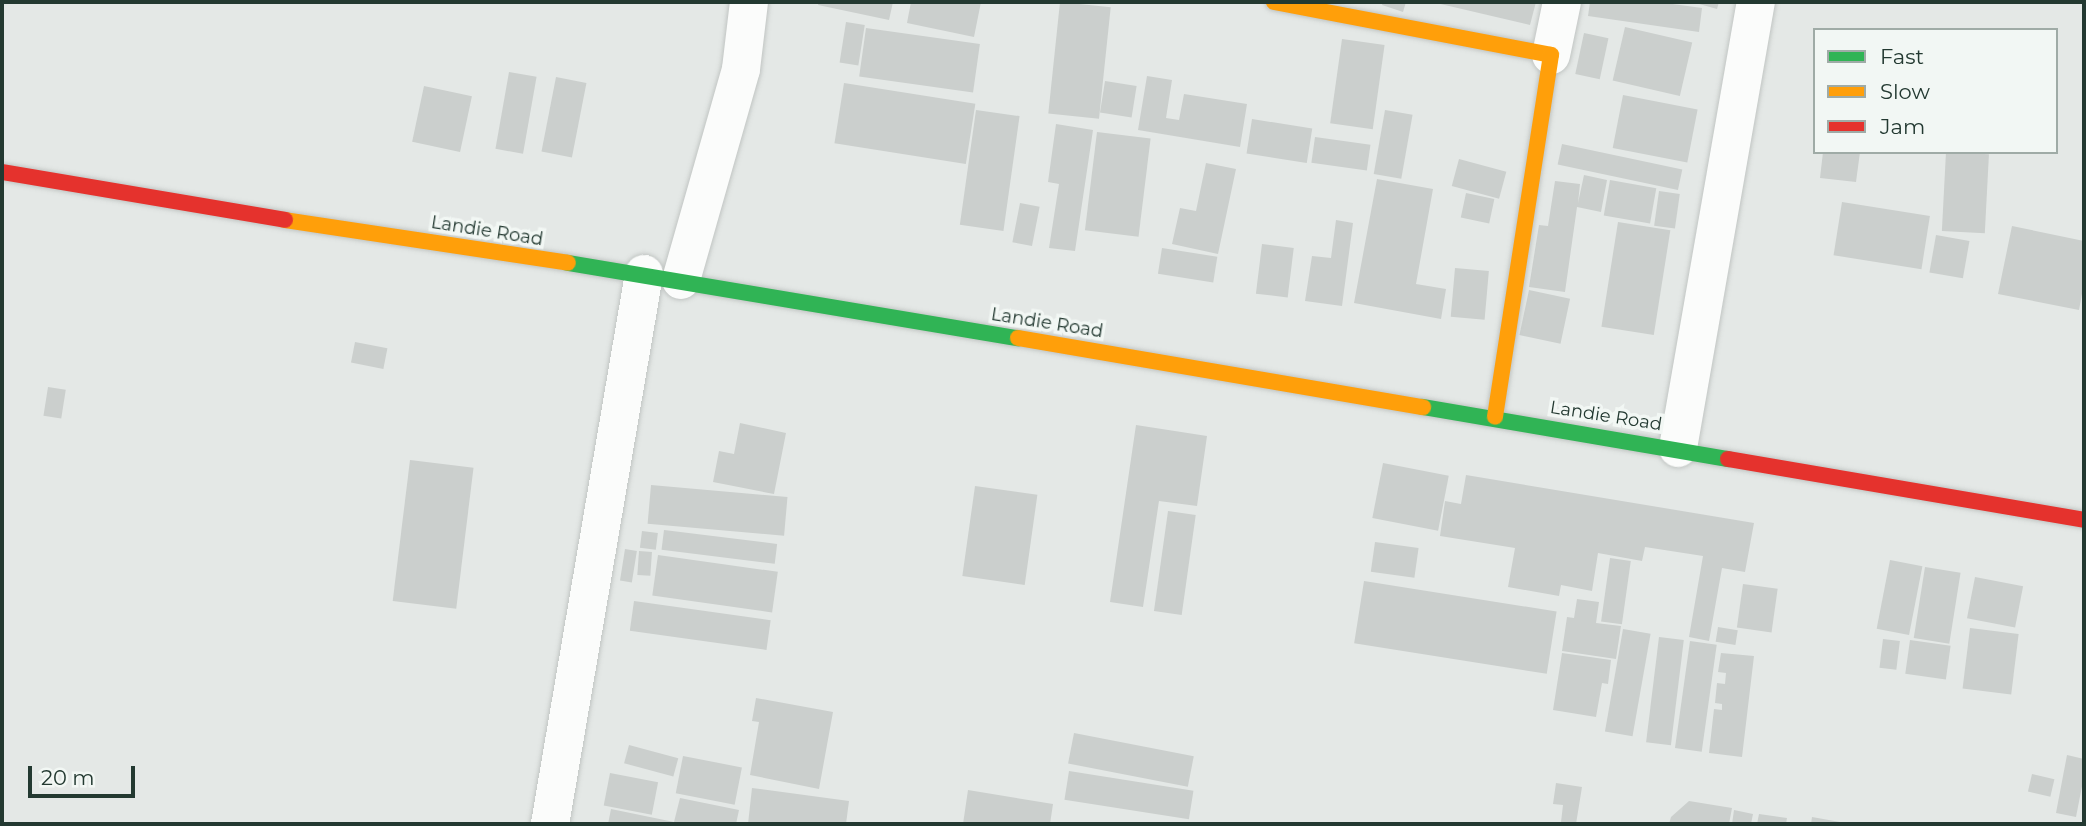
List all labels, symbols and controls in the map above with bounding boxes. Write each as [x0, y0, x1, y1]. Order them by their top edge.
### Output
legend [1813, 28, 2058, 154]
text: Fast [1880, 44, 1924, 69]
text: Slow [1880, 79, 1930, 104]
text: Jam [1880, 114, 1925, 139]
street label: Landie Road [429, 211, 545, 251]
street label: Landie Road [989, 303, 1105, 343]
street label: Landie Road [1548, 396, 1664, 436]
scale bar [32, 752, 138, 796]
text: 20 m [41, 765, 95, 790]

